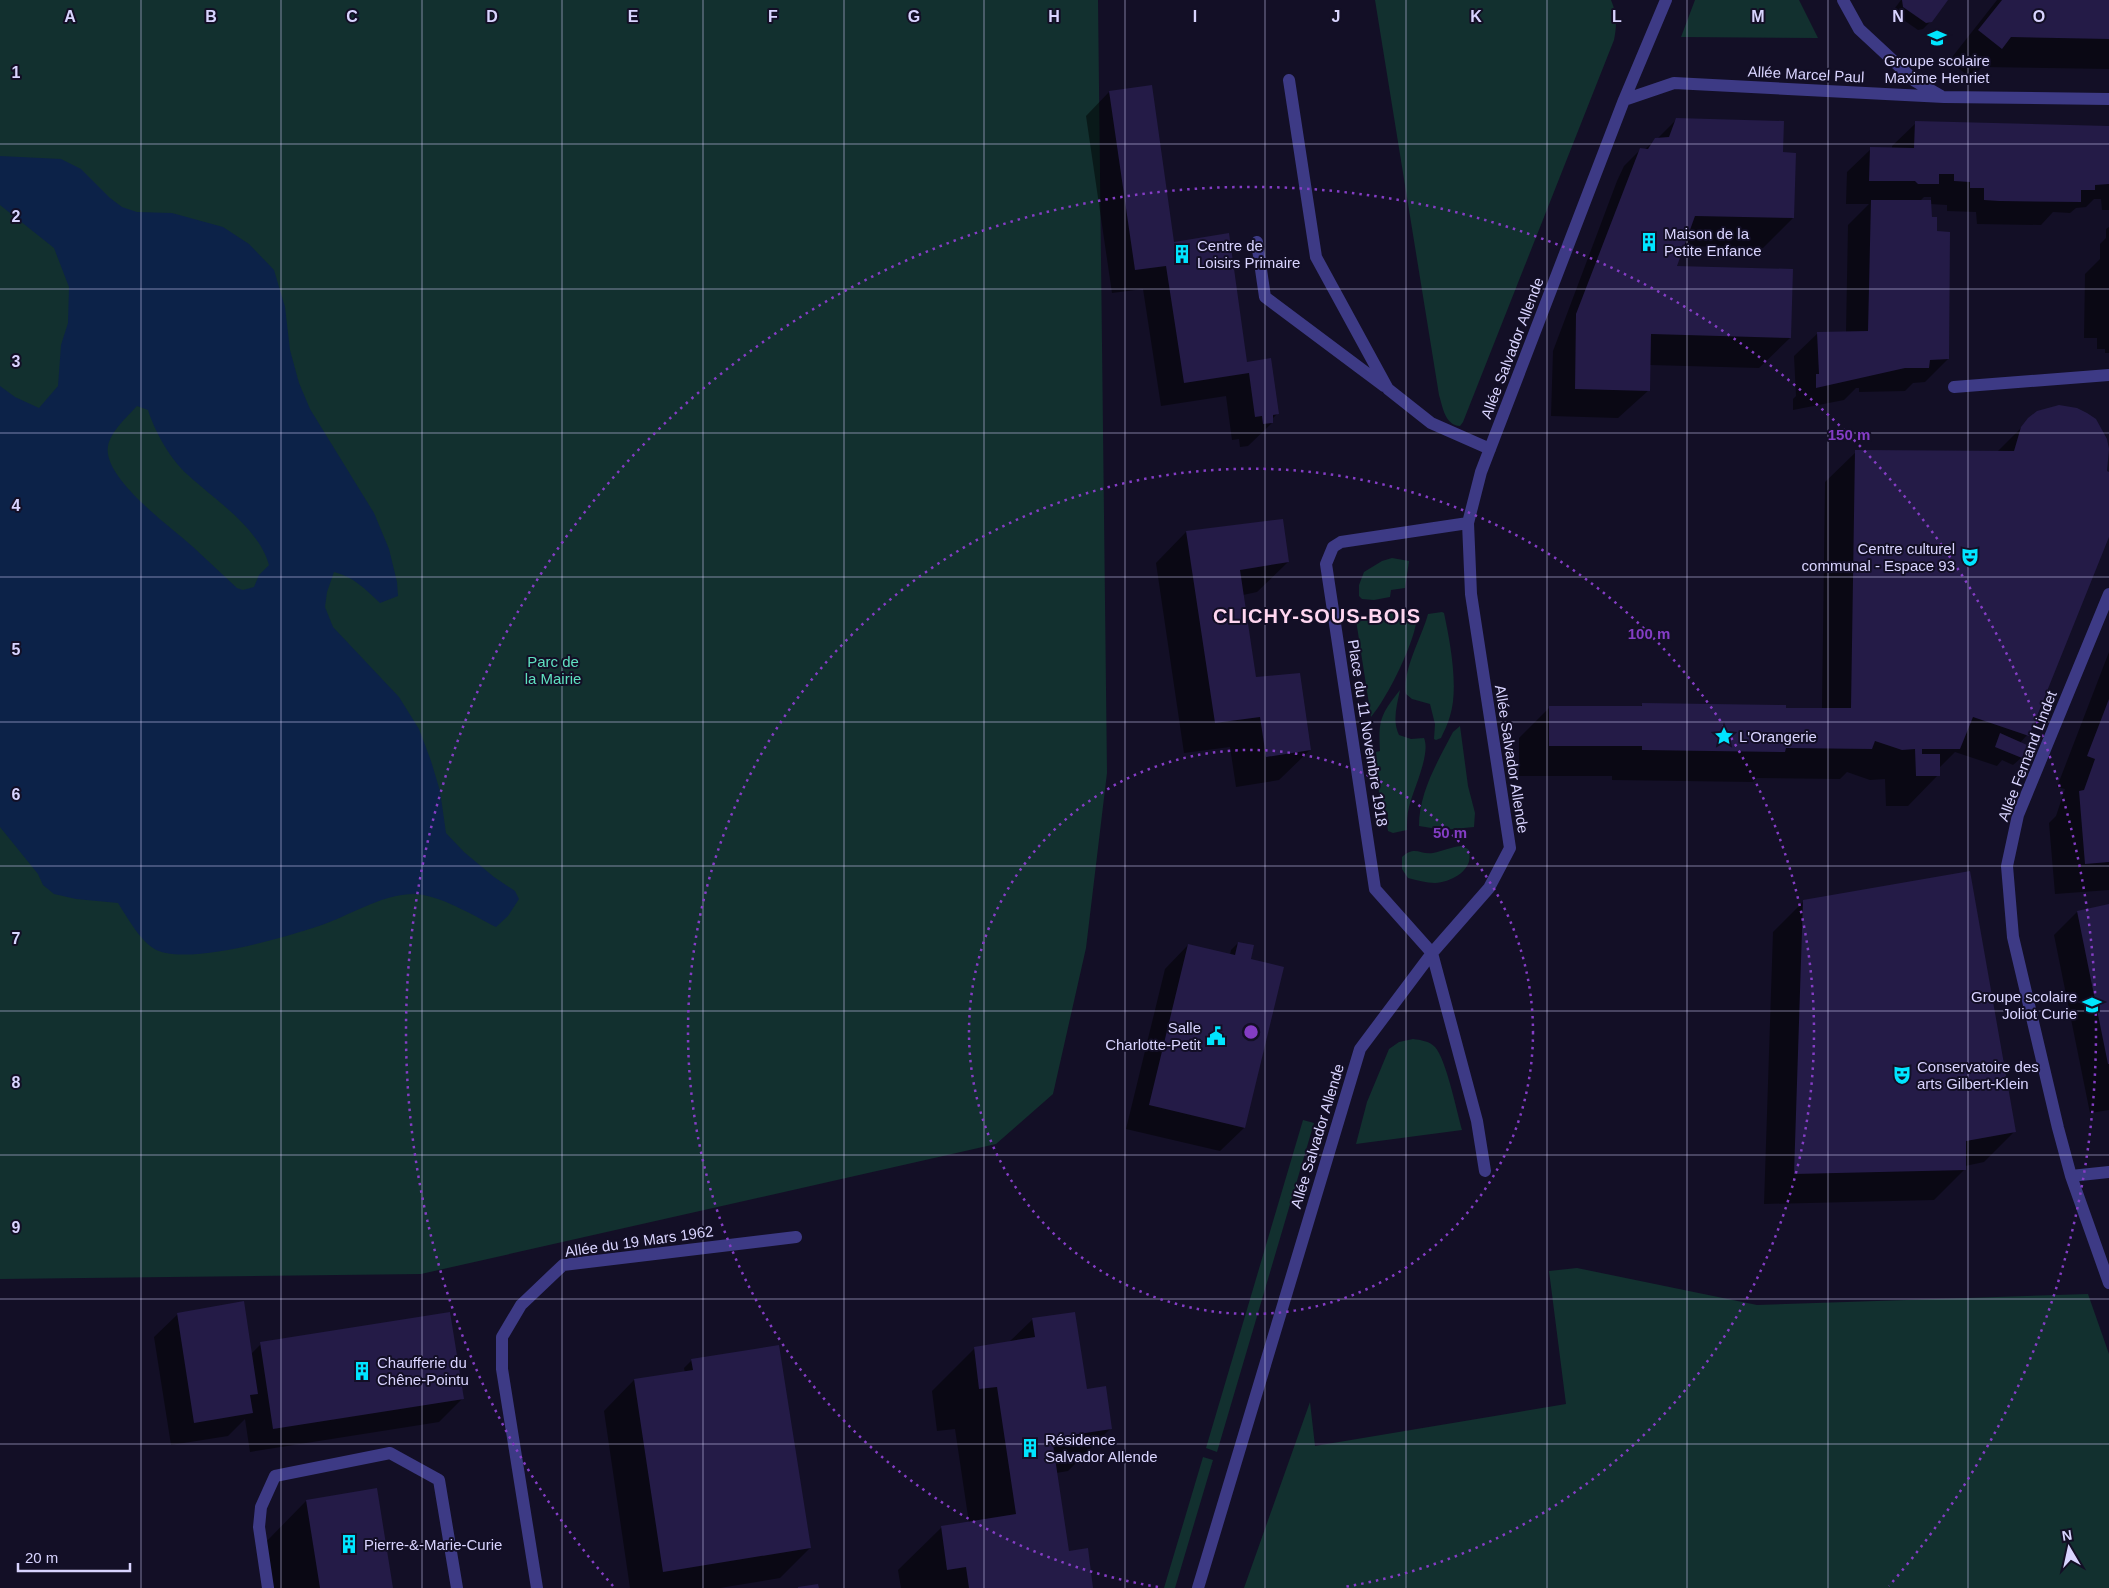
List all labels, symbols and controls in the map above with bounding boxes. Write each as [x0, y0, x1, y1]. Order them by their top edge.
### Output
text: A [64, 8, 76, 25]
text: B [205, 8, 217, 25]
text: C [346, 8, 358, 25]
text: D [486, 8, 498, 25]
text: E [628, 8, 639, 25]
text: F [768, 8, 778, 25]
text: G [908, 8, 920, 25]
text: H [1048, 8, 1060, 25]
text: I [1193, 8, 1197, 25]
text: J [1332, 8, 1340, 25]
text: K [1470, 8, 1482, 25]
text: L [1612, 8, 1622, 25]
text: M [1751, 8, 1765, 25]
text: N [1892, 8, 1904, 25]
text: O [2033, 8, 2045, 25]
school or university icon: Groupe scolaire Maxime Henriet [1926, 27, 1948, 49]
place label: Groupe scolaire Maxime Henriet [1884, 52, 1990, 86]
street label: Allée Marcel Paul [1747, 62, 1865, 86]
text: 1 [12, 64, 21, 81]
text: 2 [12, 208, 21, 225]
place label: Maison de la Petite Enfance [1664, 225, 1762, 259]
building icon: Maison de la Petite Enfance [1638, 231, 1660, 253]
place label: Centre de Loisirs Primaire [1197, 237, 1300, 271]
building icon: Centre de Loisirs Primaire [1171, 243, 1193, 265]
street label: Allée Salvador Allende [1477, 275, 1547, 421]
text: 3 [12, 353, 21, 370]
text: 150 m [1828, 426, 1870, 443]
text: 4 [12, 497, 21, 514]
place label: Centre culturel communal - Espace 93 [1802, 540, 1955, 574]
theatre icon: Centre culturel communal - Espace 93 [1959, 546, 1981, 568]
district label: CLICHY-SOUS-BOIS [1213, 605, 1421, 627]
text: 100 m [1628, 625, 1670, 642]
street label: Place du 11 Novembre 1918 [1345, 638, 1391, 828]
text: 5 [12, 641, 21, 658]
park label: Parc de la Mairie [525, 653, 581, 687]
street label: Allée Salvador Allende [1492, 684, 1532, 834]
street label: Allée Fernand Lindet [1994, 688, 2060, 824]
place icon: L'Orangerie [1713, 725, 1735, 747]
place label: L'Orangerie [1739, 728, 1817, 745]
text: 6 [12, 786, 21, 803]
text: 50 m [1433, 824, 1467, 841]
text: 7 [12, 930, 21, 947]
place label: Groupe scolaire Joliot Curie [1971, 988, 2077, 1022]
school or university icon: Groupe scolaire Joliot Curie [2081, 994, 2103, 1016]
place label: Salle Charlotte-Petit [1105, 1019, 1202, 1053]
centre of rings [1242, 1023, 1260, 1041]
public building icon: Salle Charlotte-Petit [1205, 1025, 1227, 1047]
place label: Conservatoire des arts Gilbert-Klein [1917, 1058, 2039, 1092]
street label: Allée Salvador Allende [1287, 1062, 1347, 1210]
theatre icon: Conservatoire des arts Gilbert-Klein [1891, 1064, 1913, 1086]
text: 8 [12, 1074, 21, 1091]
text: 9 [12, 1219, 21, 1236]
street label: Allée du 19 Mars 1962 [563, 1222, 715, 1260]
place label: Chaufferie du Chêne-Pointu [377, 1354, 469, 1388]
building icon: Chaufferie du Chêne-Pointu [351, 1360, 373, 1382]
place label: Résidence Salvador Allende [1045, 1431, 1158, 1465]
building icon: Résidence Salvador Allende [1019, 1437, 1041, 1459]
north arrow [2044, 1523, 2094, 1573]
text: N [2061, 1526, 2073, 1544]
building icon: Pierre-&-Marie-Curie [338, 1533, 360, 1555]
place label: Pierre-&-Marie-Curie [364, 1536, 502, 1553]
scale bar [18, 1540, 130, 1572]
text: 20 m [25, 1549, 58, 1566]

